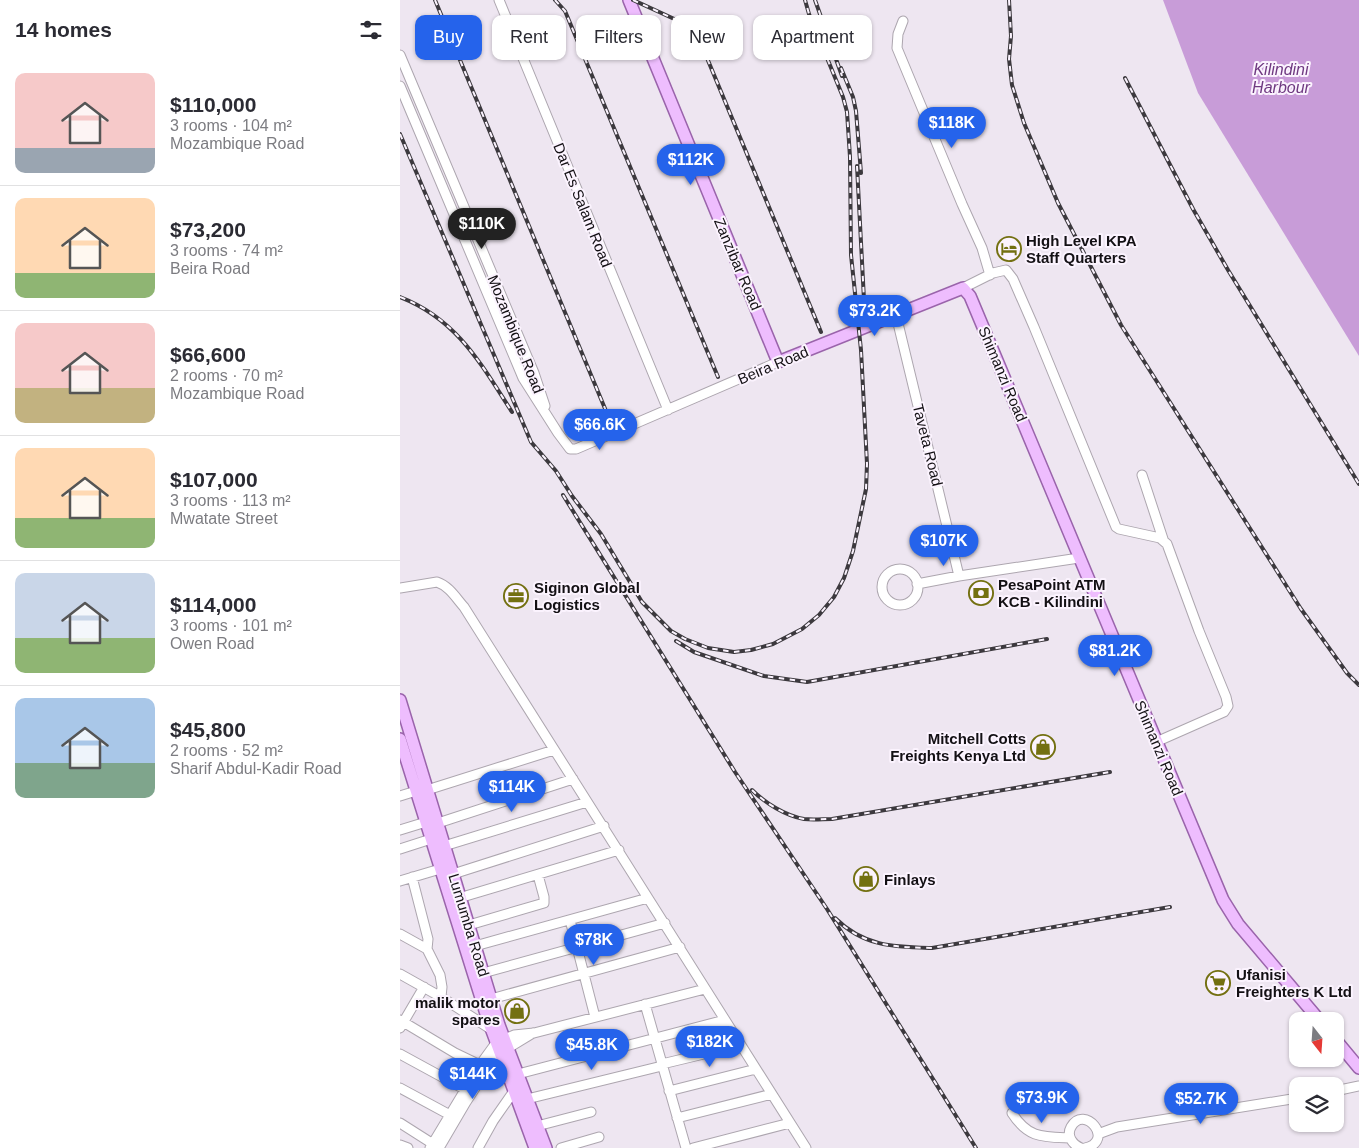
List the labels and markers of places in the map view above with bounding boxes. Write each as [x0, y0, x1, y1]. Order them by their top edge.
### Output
pin: $118K [917, 106, 987, 149]
pin: $112K [656, 144, 726, 186]
pin: $110K [447, 208, 517, 250]
place label: High Level KPA Staff Quarters [1026, 232, 1137, 266]
hotel icon: High Level KPA Staff Quarters [996, 236, 1022, 262]
pin: $73.2K [834, 294, 916, 337]
pin: $66.6K [559, 408, 641, 451]
pin: $107K [909, 524, 979, 567]
place label: PesaPoint ATM KCB - Kilindini [998, 576, 1106, 610]
place label: Siginon Global Logistics [534, 579, 640, 613]
bank icon: PesaPoint ATM KCB - Kilindini [968, 580, 994, 606]
office icon: Siginon Global Logistics [503, 583, 529, 609]
pin: $81.2K [1074, 634, 1156, 677]
place label: Mitchell Cotts Freights Kenya Ltd [890, 730, 1026, 764]
shop icon: Mitchell Cotts Freights Kenya Ltd [1030, 734, 1056, 760]
pin: $114K [477, 770, 547, 813]
shop icon: Finlays [853, 866, 879, 892]
place label: Finlays [884, 871, 936, 888]
pin: $78K [564, 924, 624, 966]
place label: Ufanisi Freighters K Ltd [1236, 966, 1352, 1000]
supermarket icon: Ufanisi Freighters K Ltd [1205, 970, 1231, 996]
place label: malik motor spares [415, 994, 500, 1028]
shop icon: malik motor spares [504, 998, 530, 1024]
pin: $182K [675, 1026, 745, 1068]
pin: $45.8K [551, 1028, 633, 1071]
pin: $144K [438, 1058, 508, 1100]
pin: $73.9K [1001, 1082, 1083, 1124]
pin: $52.7K [1160, 1082, 1242, 1125]

